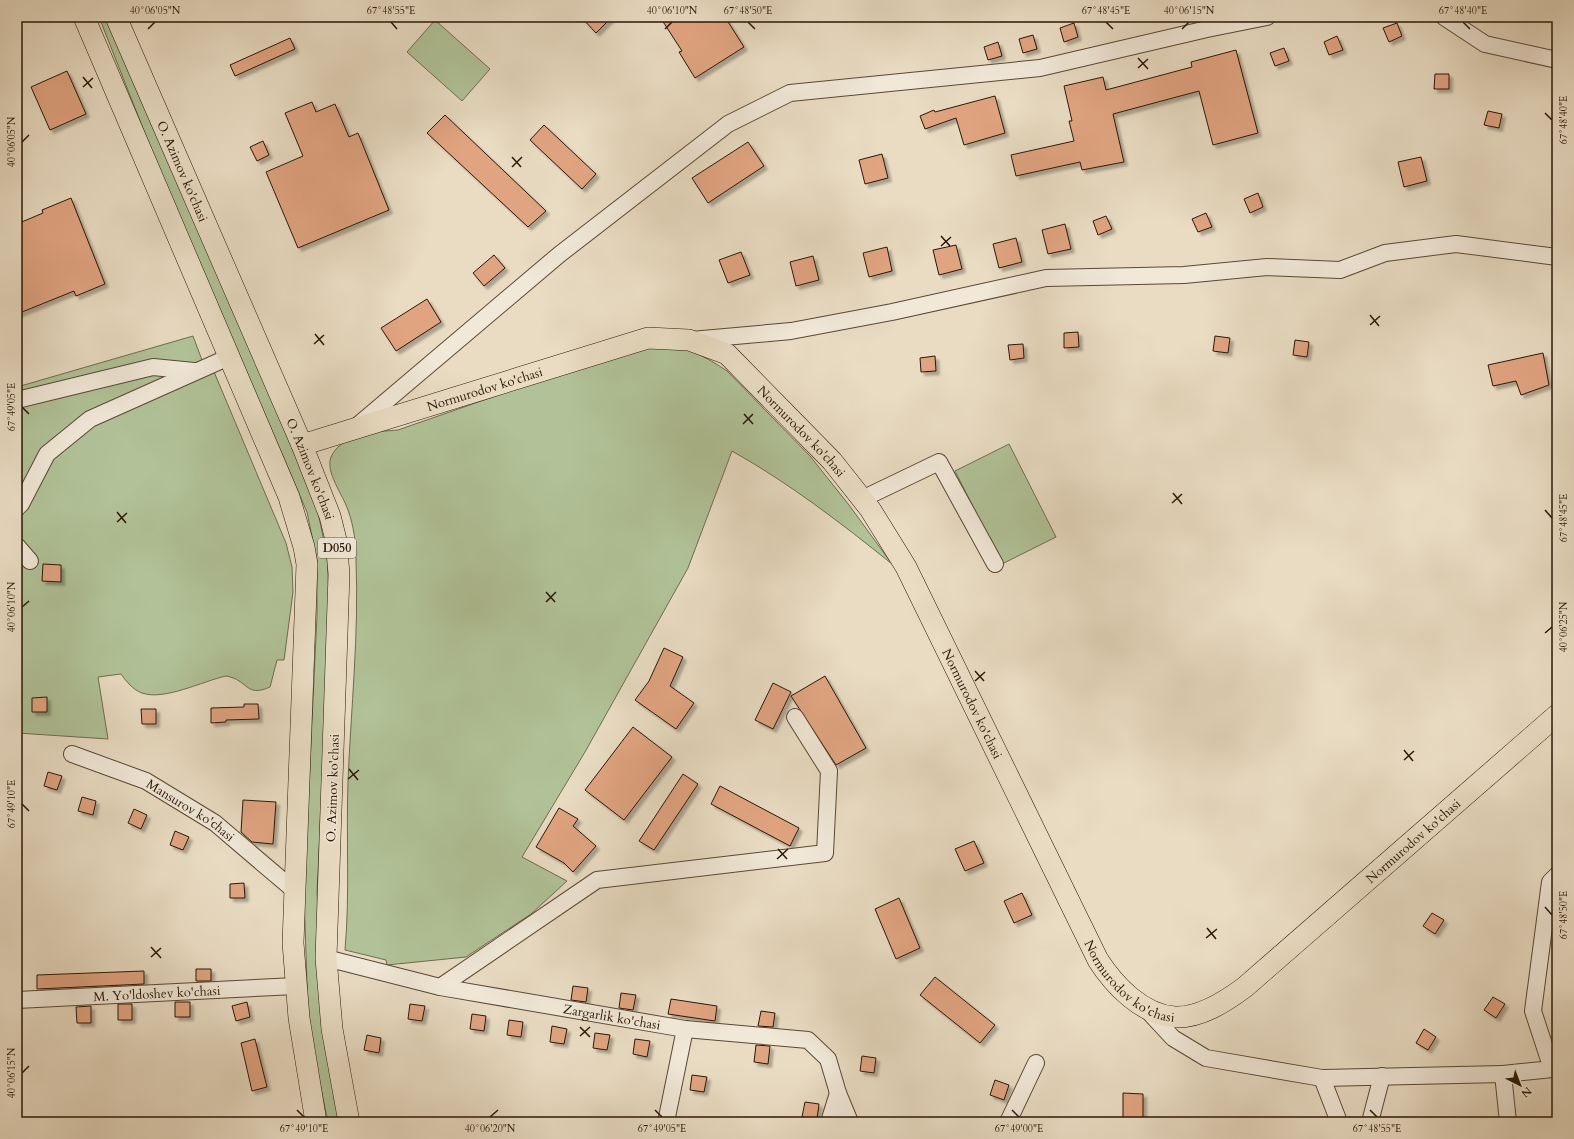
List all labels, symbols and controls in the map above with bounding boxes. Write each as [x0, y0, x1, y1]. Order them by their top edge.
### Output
text: 40°06'05"N [130, 4, 181, 18]
text: 67°48'55"E [367, 4, 415, 18]
text: 40°06'10"N [647, 4, 698, 18]
text: 67°48'50"E [724, 4, 772, 18]
text: 67°48'45"E [1082, 4, 1130, 18]
text: 40°06'15"N [1164, 4, 1215, 18]
text: 67°48'40"E [1439, 4, 1487, 18]
text: 67°48'40"E [1557, 96, 1571, 144]
text: 40°06'05"N [5, 116, 19, 167]
street label: O. Azimov ko'chasi [152, 118, 212, 225]
street label: Normurodov ko'chasi [425, 363, 545, 416]
street label: Normurodov ko'chasi [753, 382, 849, 481]
text: 67°49'05"E [5, 383, 19, 431]
street label: O. Azimov ko'chasi [281, 415, 339, 522]
text: 67°48'45"E [1557, 494, 1571, 542]
road number: D050 [318, 538, 356, 558]
text: 40°06'10"N [5, 581, 19, 632]
text: 40°06'25"N [1557, 601, 1571, 652]
street label: Normurodov ko'chasi [937, 646, 1006, 762]
street label: O. Azimov ko'chasi [322, 733, 344, 843]
street label: Mansurov ko'chasi [143, 775, 238, 846]
text: 67°49'10"E [5, 780, 19, 828]
street label: Normurodov ko'chasi [1362, 795, 1465, 888]
text: 67°48'50"E [1557, 891, 1571, 939]
street label: Normurodov ko'chasi [1079, 937, 1176, 1027]
street label: M. Yo'ldoshev ko'chasi [93, 982, 221, 1006]
street label: Zargarlik ko'chasi [562, 1000, 662, 1035]
text: 40°06'15"N [5, 1047, 19, 1098]
north arrow [1500, 1065, 1540, 1105]
text: N [1517, 1083, 1535, 1101]
text: 67°49'10"E [280, 1122, 328, 1136]
text: 40°06'20"N [465, 1122, 516, 1136]
text: 67°49'05"E [638, 1122, 686, 1136]
text: 67°49'00"E [995, 1122, 1043, 1136]
text: 67°48'55"E [1353, 1122, 1401, 1136]

